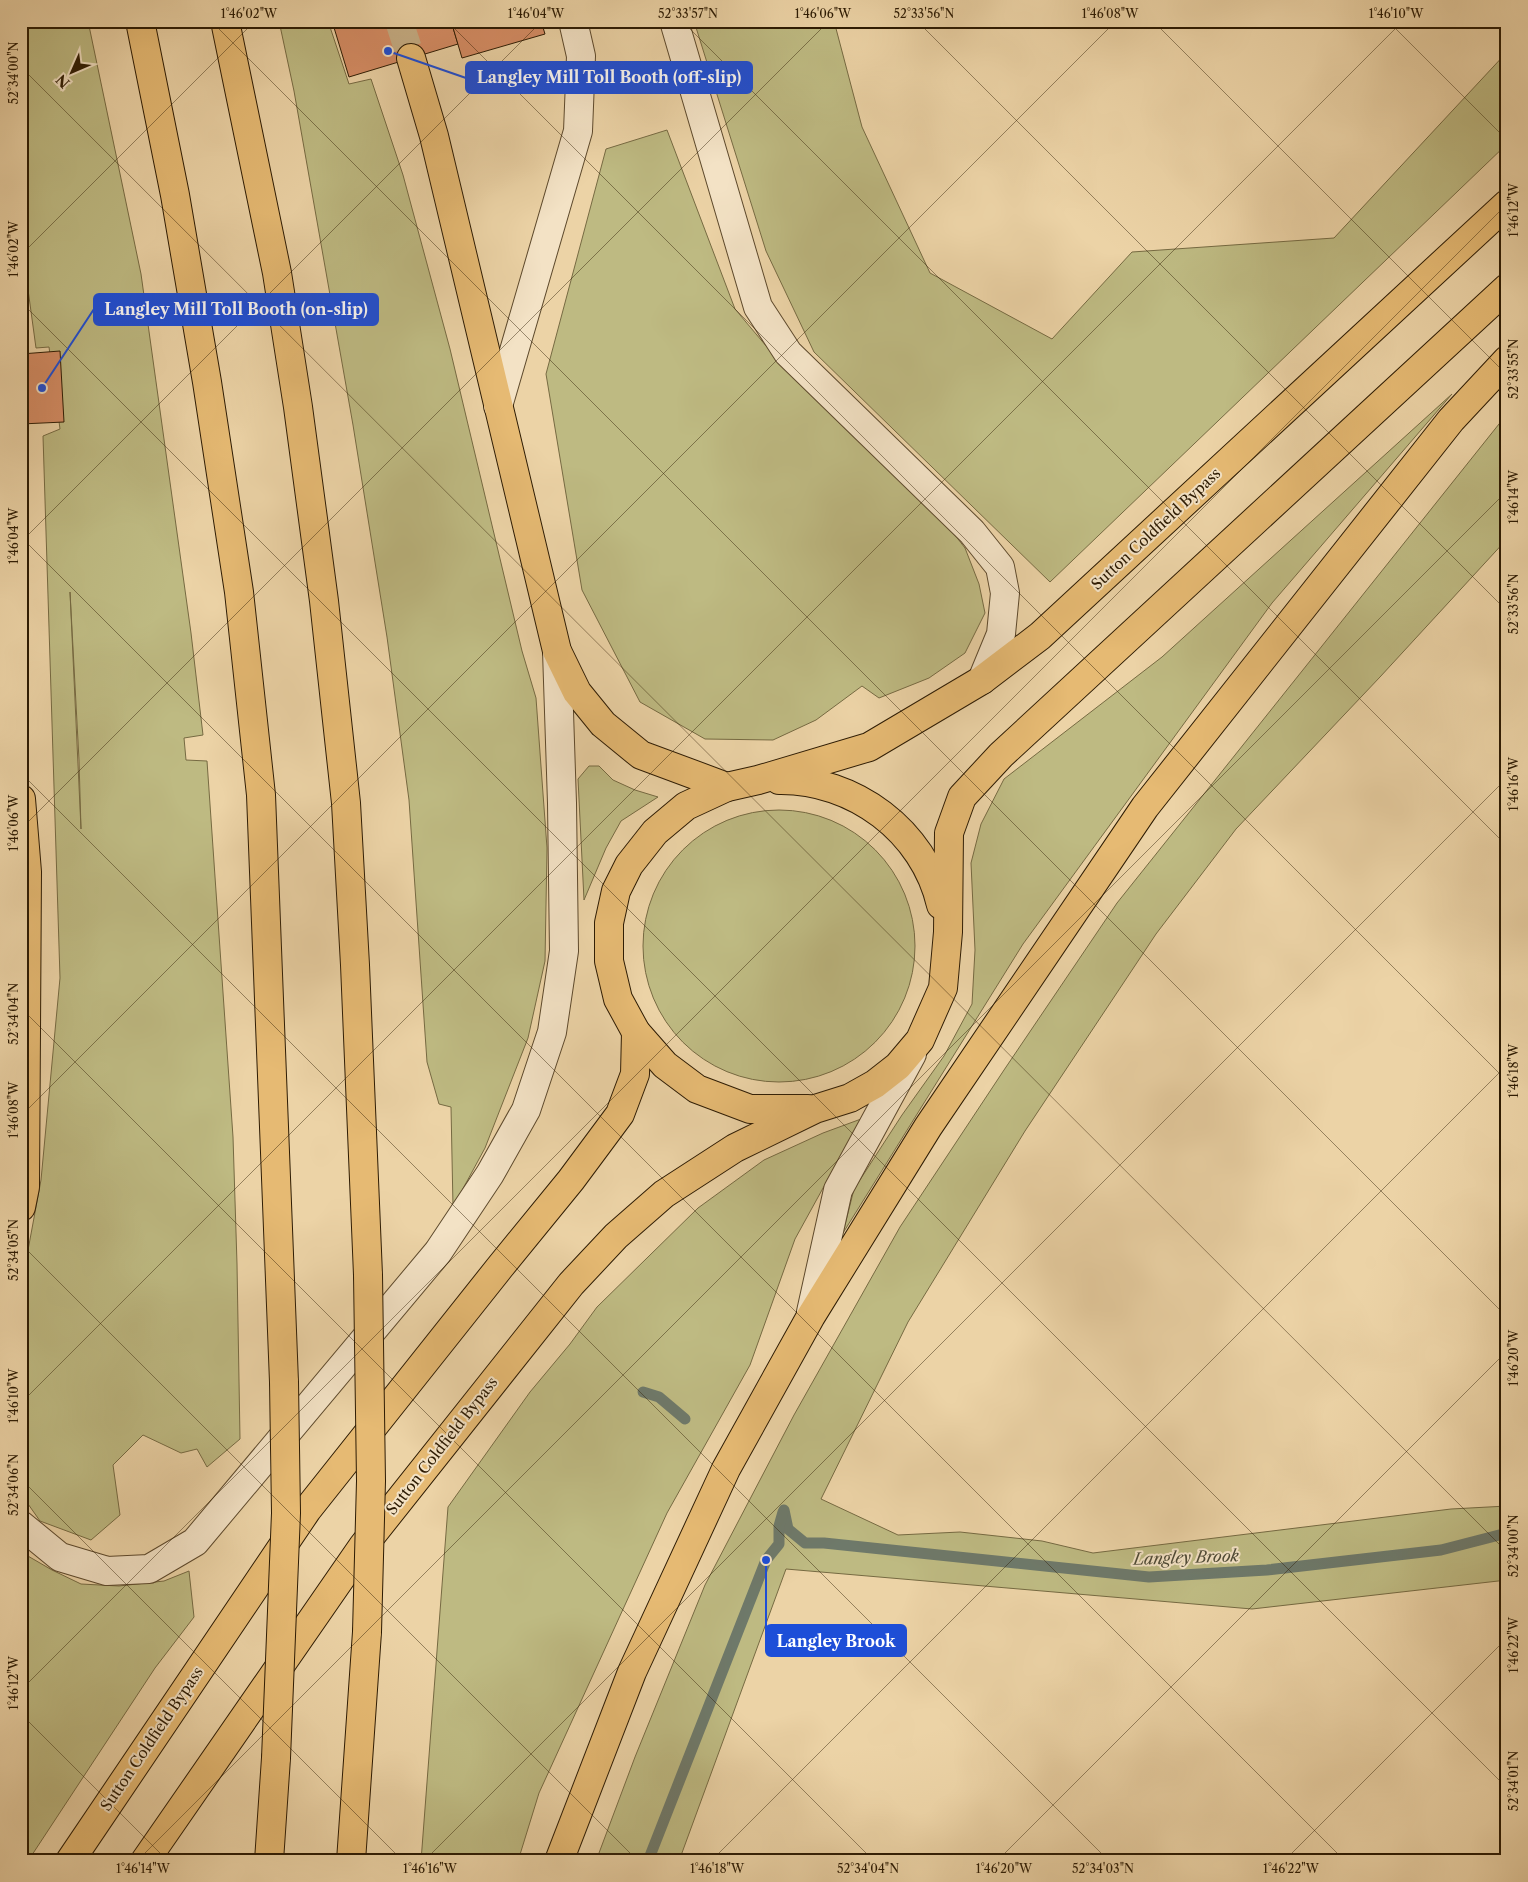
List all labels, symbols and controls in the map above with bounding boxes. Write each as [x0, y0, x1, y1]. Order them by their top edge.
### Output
text: 1°46'02"W [221, 6, 278, 21]
text: 1°46'04"W [508, 6, 565, 21]
text: 52°33'57"N [658, 6, 718, 21]
text: 1°46'06"W [795, 6, 852, 21]
text: 52°33'56"N [894, 6, 955, 21]
text: 1°46'08"W [1082, 6, 1139, 21]
text: 1°46'10"W [1369, 6, 1424, 21]
text: 52°34'00"N [6, 41, 21, 104]
north arrow [48, 48, 98, 98]
callout: Langley Mill Toll Booth (off-slip) [466, 62, 752, 93]
text: Langley Mill Toll Booth (off-slip) [477, 67, 741, 87]
text: N [52, 71, 73, 92]
text: 1°46'12"W [1506, 182, 1521, 237]
text: 1°46'02"W [6, 220, 21, 277]
callout: Langley Mill Toll Booth (on-slip) [94, 294, 378, 325]
text: Langley Mill Toll Booth (on-slip) [104, 299, 368, 319]
text: 52°33'55"N [1506, 339, 1521, 399]
street label: Sutton Coldfield Bypass [1087, 464, 1224, 594]
text: 1°46'14"W [1506, 469, 1521, 524]
text: 1°46'04"W [6, 507, 21, 564]
text: 52°33'56"N [1506, 573, 1521, 634]
text: 1°46'16"W [1506, 756, 1521, 811]
text: 1°46'06"W [6, 794, 21, 851]
text: 52°34'04"N [6, 983, 21, 1045]
text: 1°46'18"W [1506, 1043, 1521, 1098]
text: 1°46'08"W [6, 1081, 21, 1138]
text: 52°34'05"N [6, 1219, 21, 1281]
text: 1°46'20"W [1506, 1329, 1521, 1386]
text: 1°46'10"W [6, 1368, 21, 1423]
street label: Sutton Coldfield Bypass [382, 1373, 501, 1519]
text: 52°34'06"N [6, 1454, 21, 1516]
text: 52°34'00"N [1506, 1514, 1521, 1577]
water label: Langley Brook [1131, 1545, 1240, 1569]
text: 1°46'22"W [1506, 1616, 1521, 1673]
callout: Langley Brook [766, 1625, 906, 1656]
text: Langley Brook [776, 1631, 896, 1651]
text: 1°46'12"W [6, 1655, 21, 1710]
street label: Sutton Coldfield Bypass [96, 1663, 207, 1815]
text: 52°34'01"N [1506, 1751, 1521, 1811]
text: 1°46'14"W [116, 1861, 171, 1876]
text: 1°46'16"W [403, 1861, 458, 1876]
text: 1°46'18"W [690, 1861, 745, 1876]
text: 52°34'04"N [837, 1861, 899, 1876]
text: 1°46'20"W [976, 1861, 1033, 1876]
text: 52°34'03"N [1072, 1861, 1134, 1876]
text: 1°46'22"W [1263, 1861, 1320, 1876]

